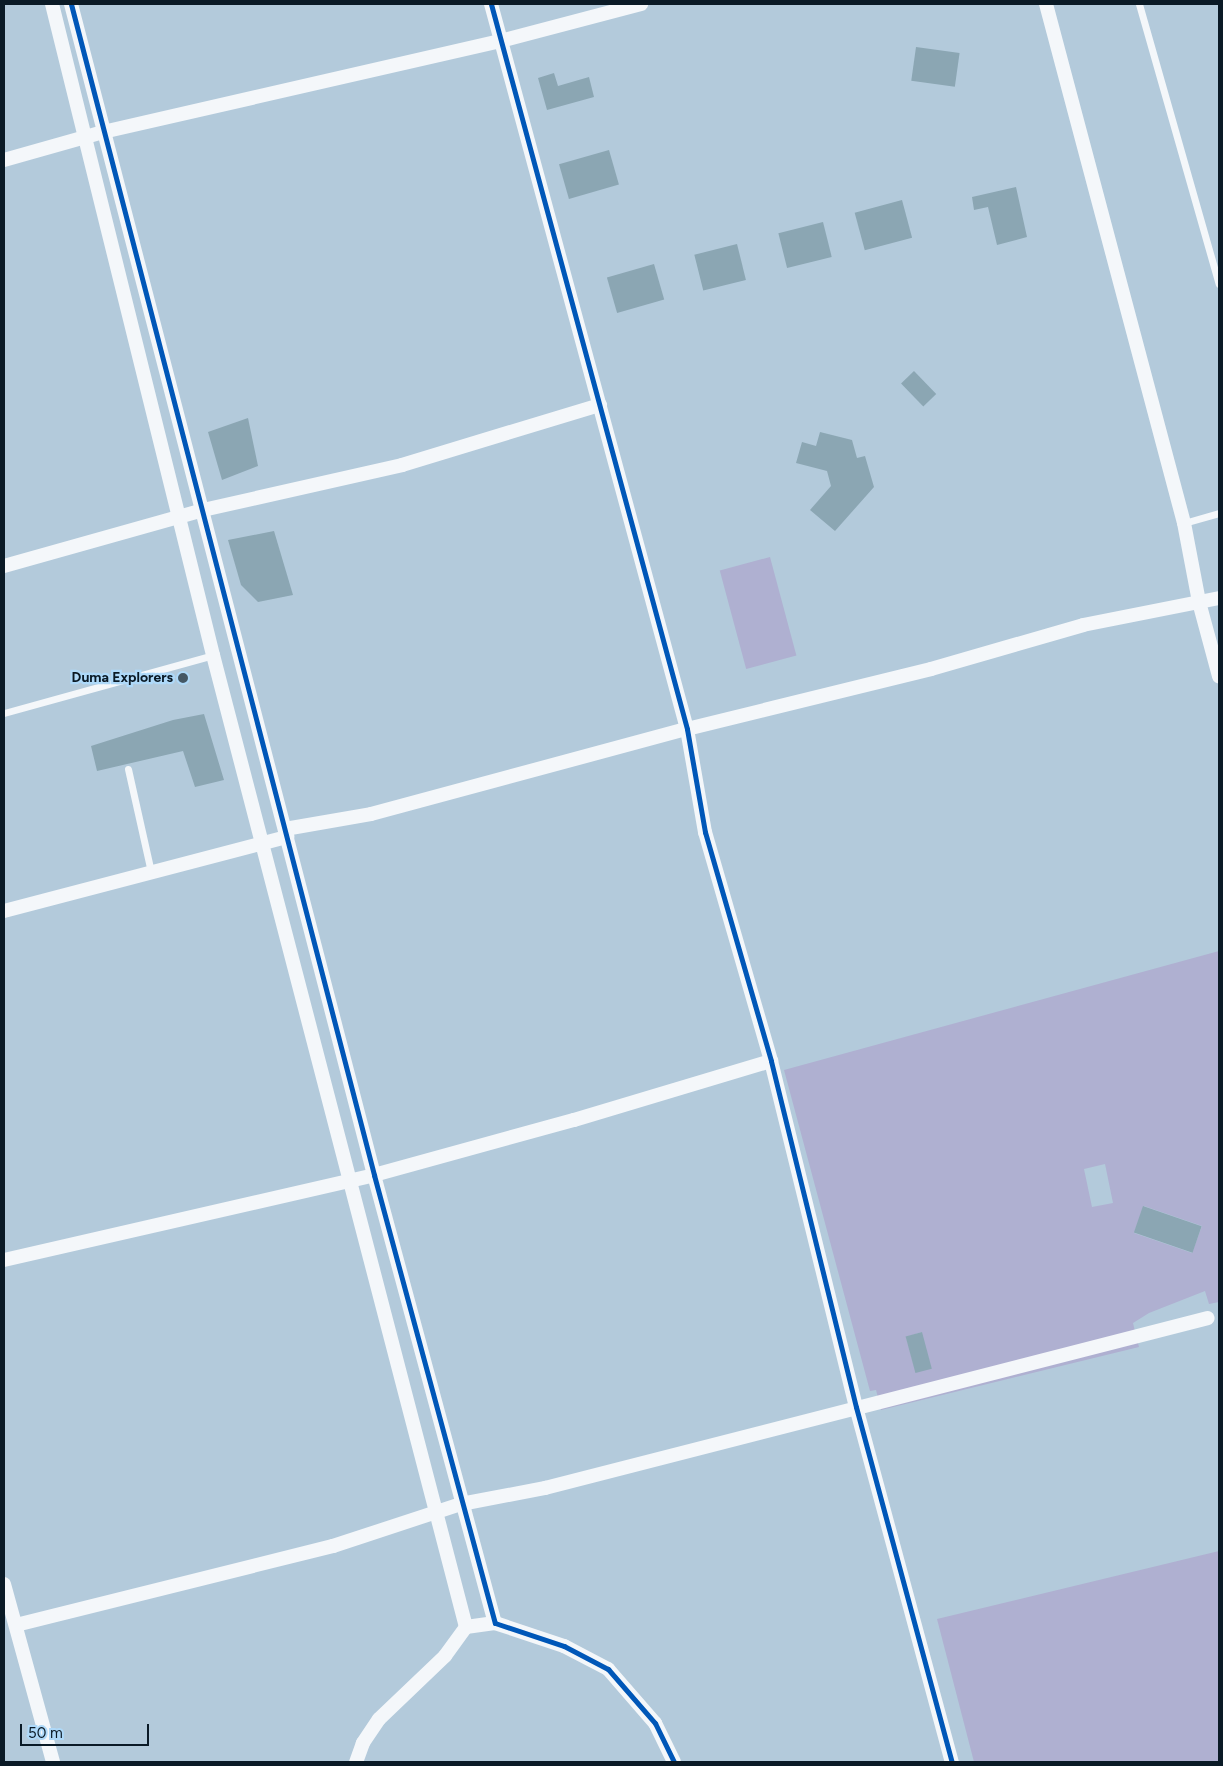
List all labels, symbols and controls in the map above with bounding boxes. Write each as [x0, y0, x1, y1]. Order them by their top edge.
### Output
place label: Duma Explorers [72, 670, 173, 686]
marker: Duma Explorers [177, 672, 189, 684]
scale bar [22, 1714, 151, 1746]
text: 50 m [28, 1724, 63, 1742]

